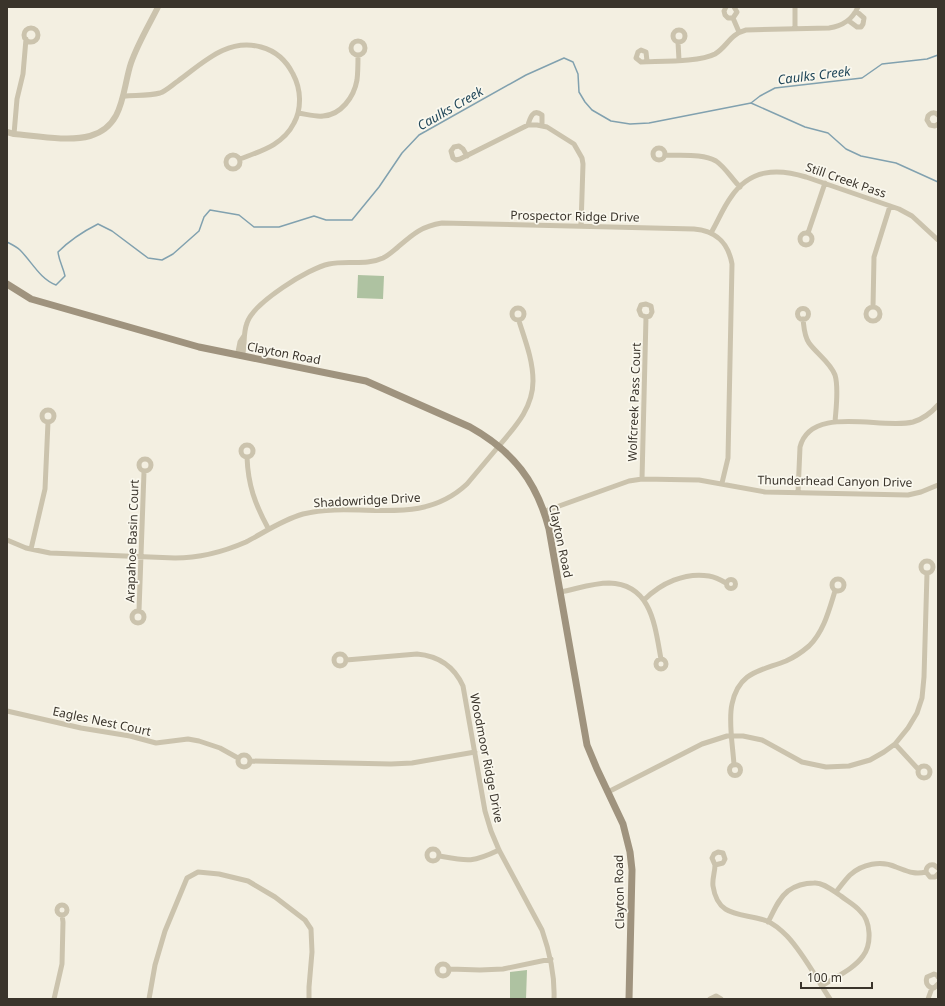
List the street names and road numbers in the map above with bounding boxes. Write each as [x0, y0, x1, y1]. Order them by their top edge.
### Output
street label: Still Creek Pass [803, 158, 889, 202]
street label: Prospector Ridge Drive [510, 206, 640, 226]
street label: Clayton Road [246, 338, 322, 368]
street label: Wolfcreek Pass Court [623, 342, 645, 462]
street label: Thunderhead Canyon Drive [757, 471, 913, 491]
street label: Arapahoe Basin Court [121, 478, 143, 603]
street label: Shadowridge Drive [313, 489, 421, 511]
street label: Clayton Road [545, 503, 577, 579]
street label: Woodmoor Ridge Drive [466, 692, 508, 824]
street label: Eagles Nest Court [51, 702, 153, 740]
street label: Clayton Road [610, 855, 628, 929]

